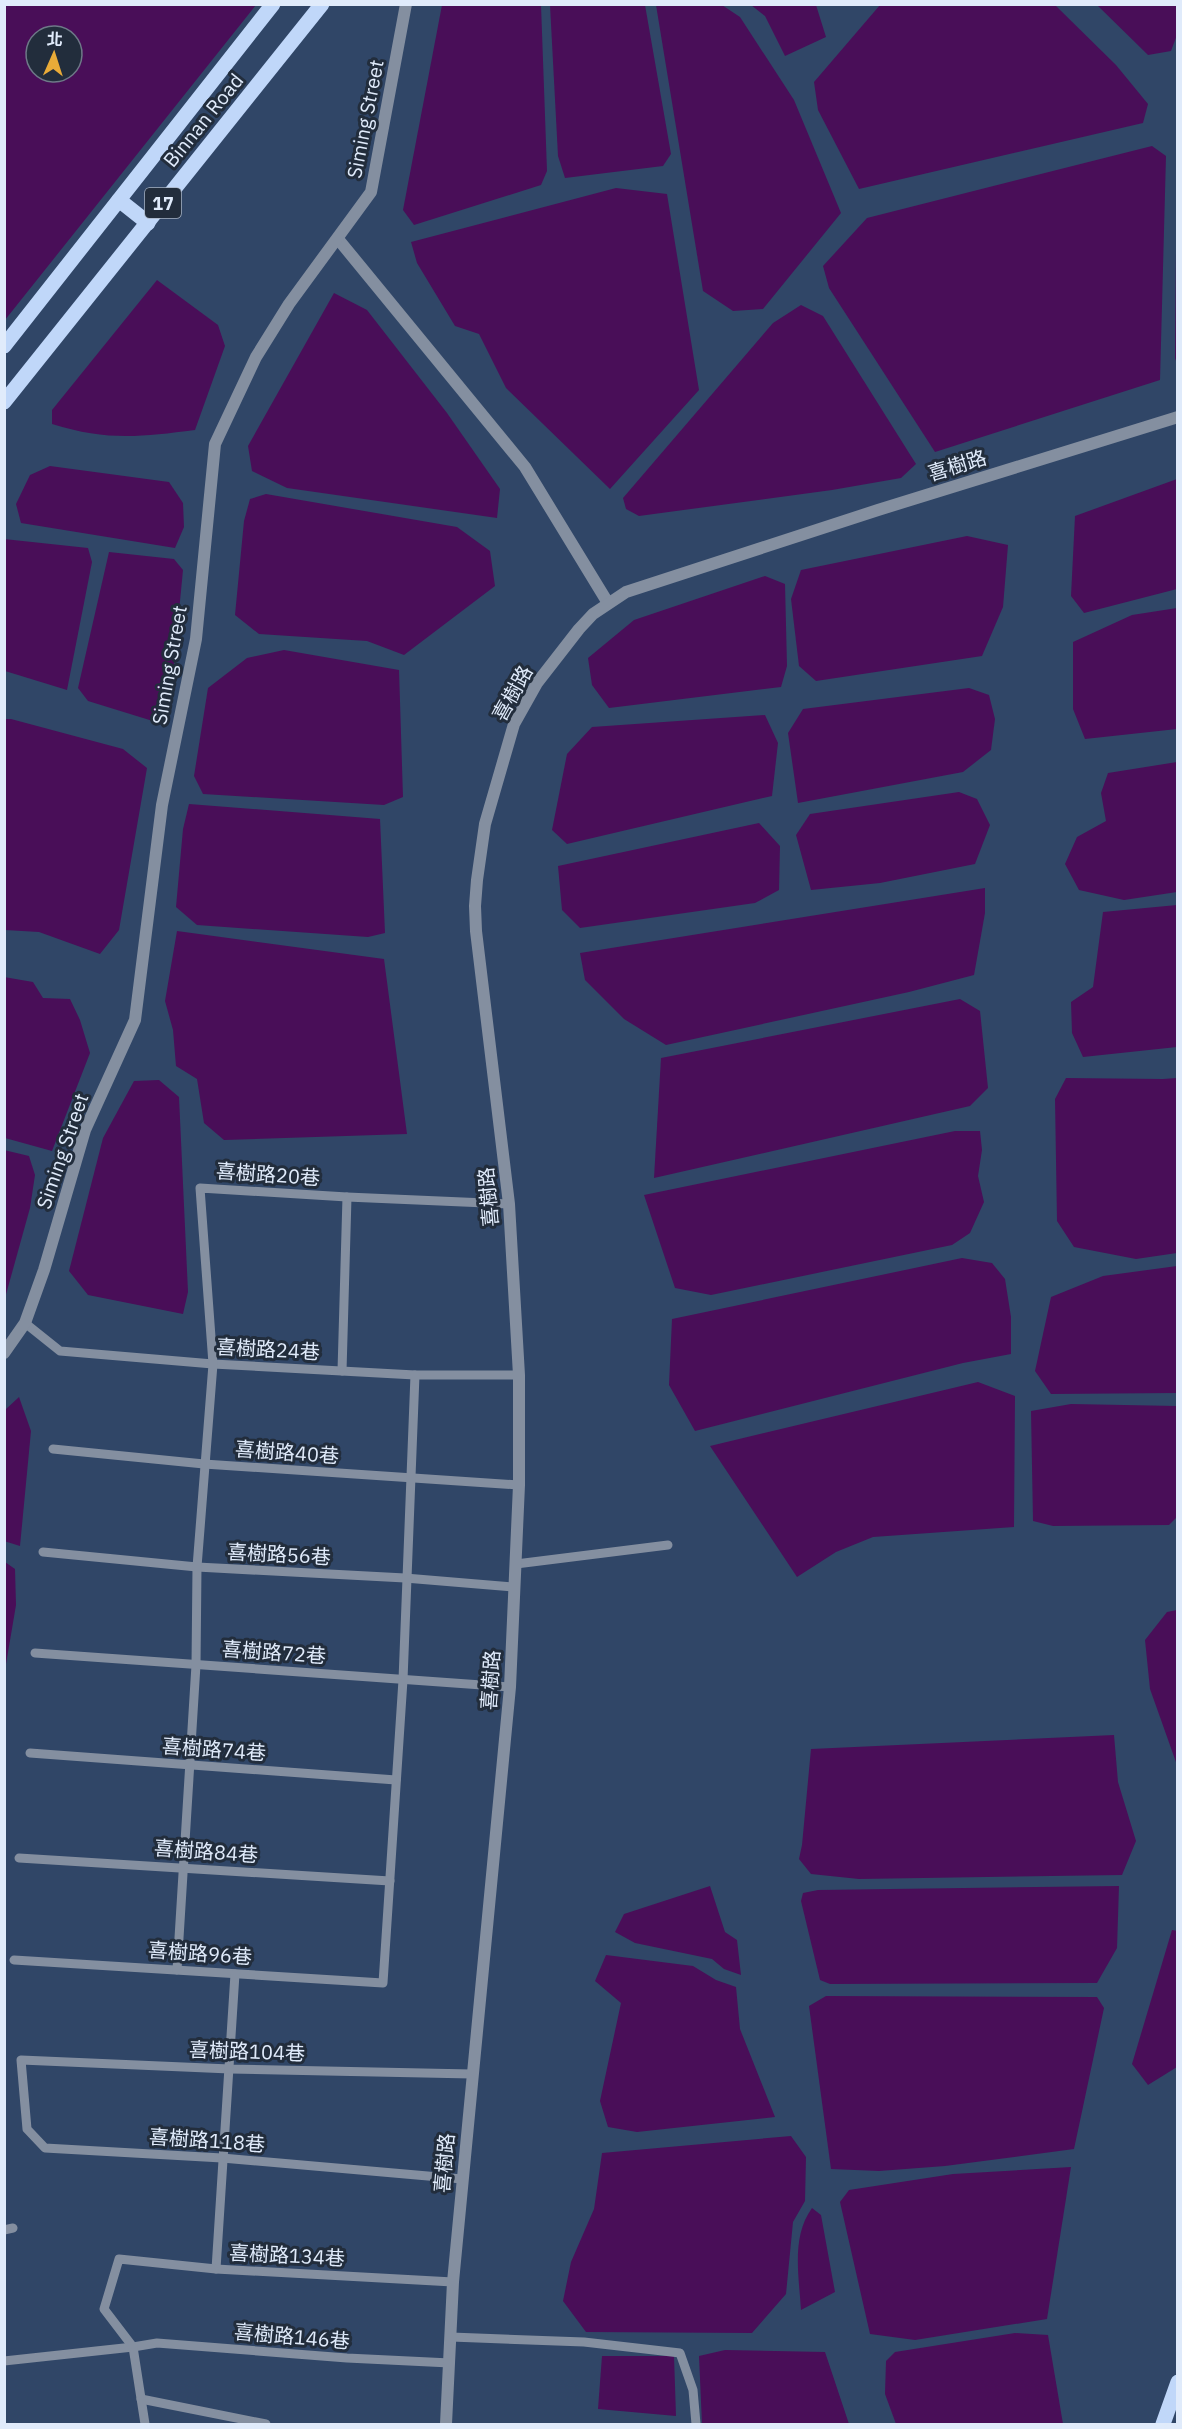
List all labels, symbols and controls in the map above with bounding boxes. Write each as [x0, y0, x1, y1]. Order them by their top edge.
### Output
north arrow [24, 24, 84, 84]
text: 北 [46, 29, 63, 49]
street label: Siming Street [340, 57, 390, 181]
street label: Binnan Road [157, 67, 249, 173]
road number: 17 [145, 188, 181, 218]
street label: 喜樹路 [924, 443, 990, 487]
street label: Siming Street [145, 603, 193, 727]
street label: 喜樹路 [486, 660, 538, 726]
street label: Siming Street [30, 1090, 94, 1212]
street label: 喜樹路20巷 [215, 1157, 321, 1191]
street label: 喜樹路 [472, 1166, 504, 1228]
street label: 喜樹路24巷 [215, 1333, 321, 1365]
street label: 喜樹路40巷 [234, 1435, 340, 1469]
street label: 喜樹路56巷 [226, 1538, 332, 1570]
street label: 喜樹路72巷 [221, 1635, 327, 1669]
street label: 喜樹路 [474, 1649, 506, 1711]
street label: 喜樹路74巷 [161, 1732, 267, 1766]
street label: 喜樹路84巷 [153, 1834, 259, 1868]
street label: 喜樹路96巷 [147, 1936, 253, 1970]
street label: 喜樹路104巷 [189, 2035, 305, 2067]
street label: 喜樹路118巷 [148, 2122, 266, 2158]
street label: 喜樹路 [428, 2132, 460, 2194]
street label: 喜樹路134巷 [228, 2238, 346, 2272]
street label: 喜樹路146巷 [233, 2317, 351, 2355]

